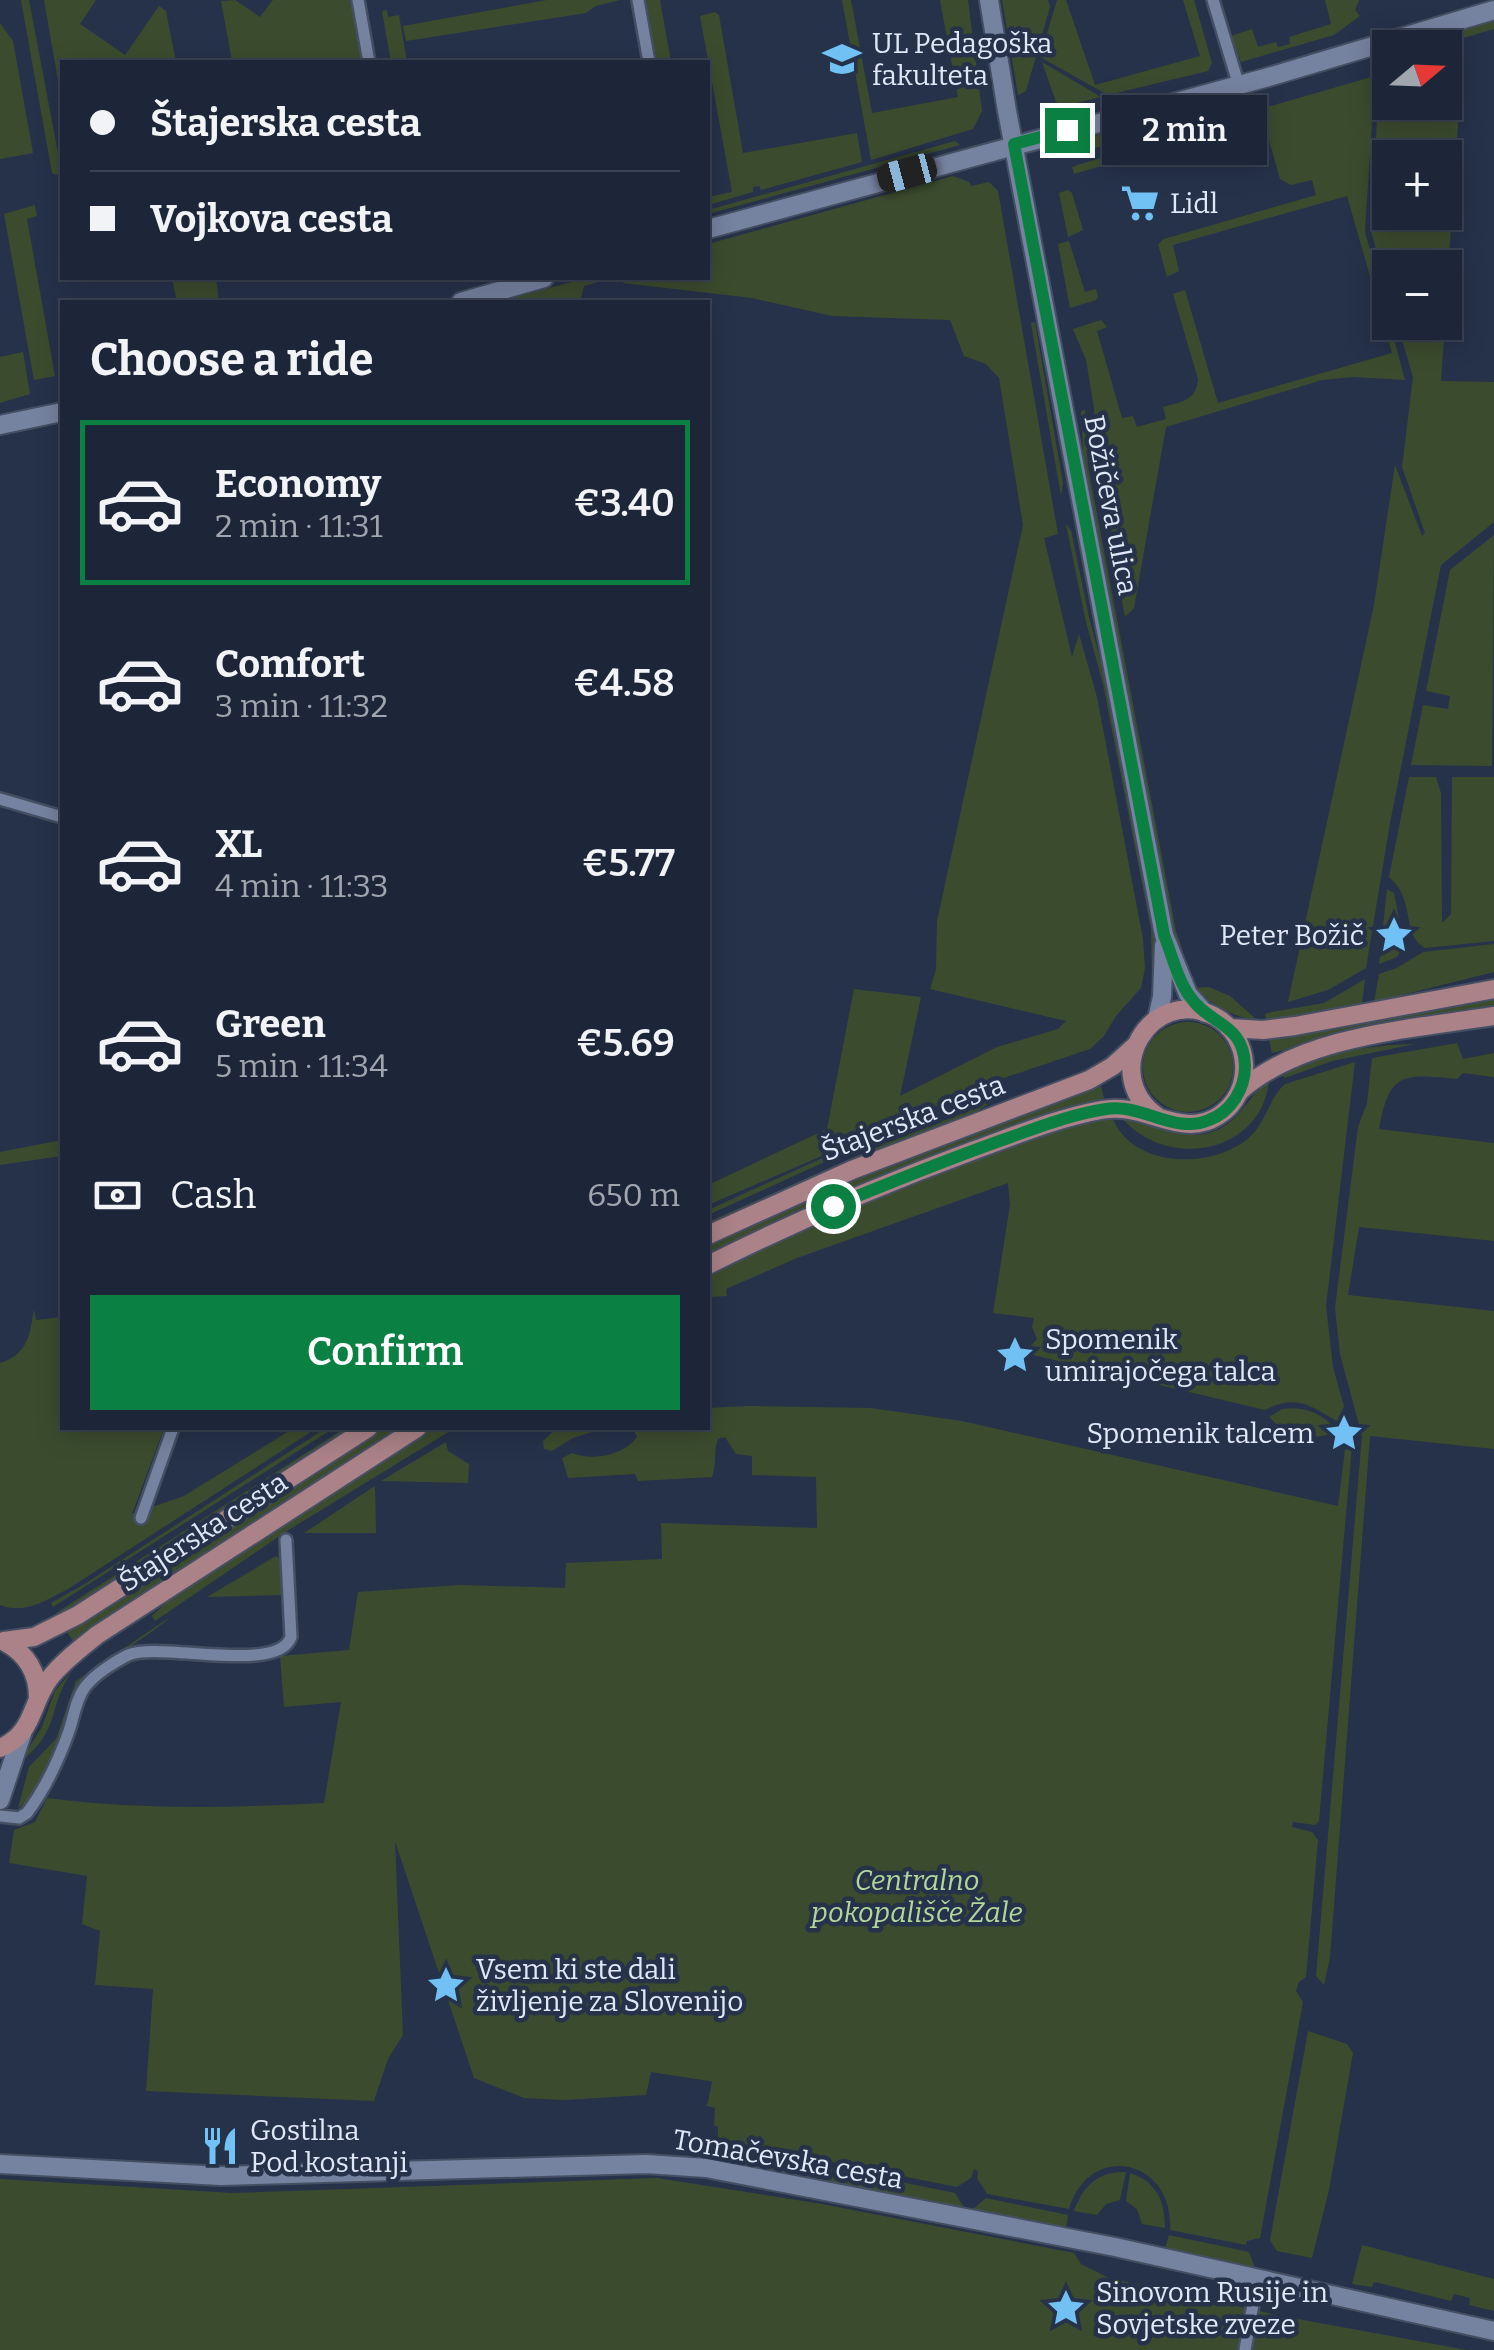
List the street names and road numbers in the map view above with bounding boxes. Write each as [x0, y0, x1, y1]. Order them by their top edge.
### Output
street label: Božičeva ulica [1077, 412, 1145, 598]
street label: Štajerska cesta [817, 1068, 1009, 1168]
street label: Štajerska cesta [113, 1465, 293, 1599]
street label: Tomačevska cesta [670, 2123, 906, 2195]

